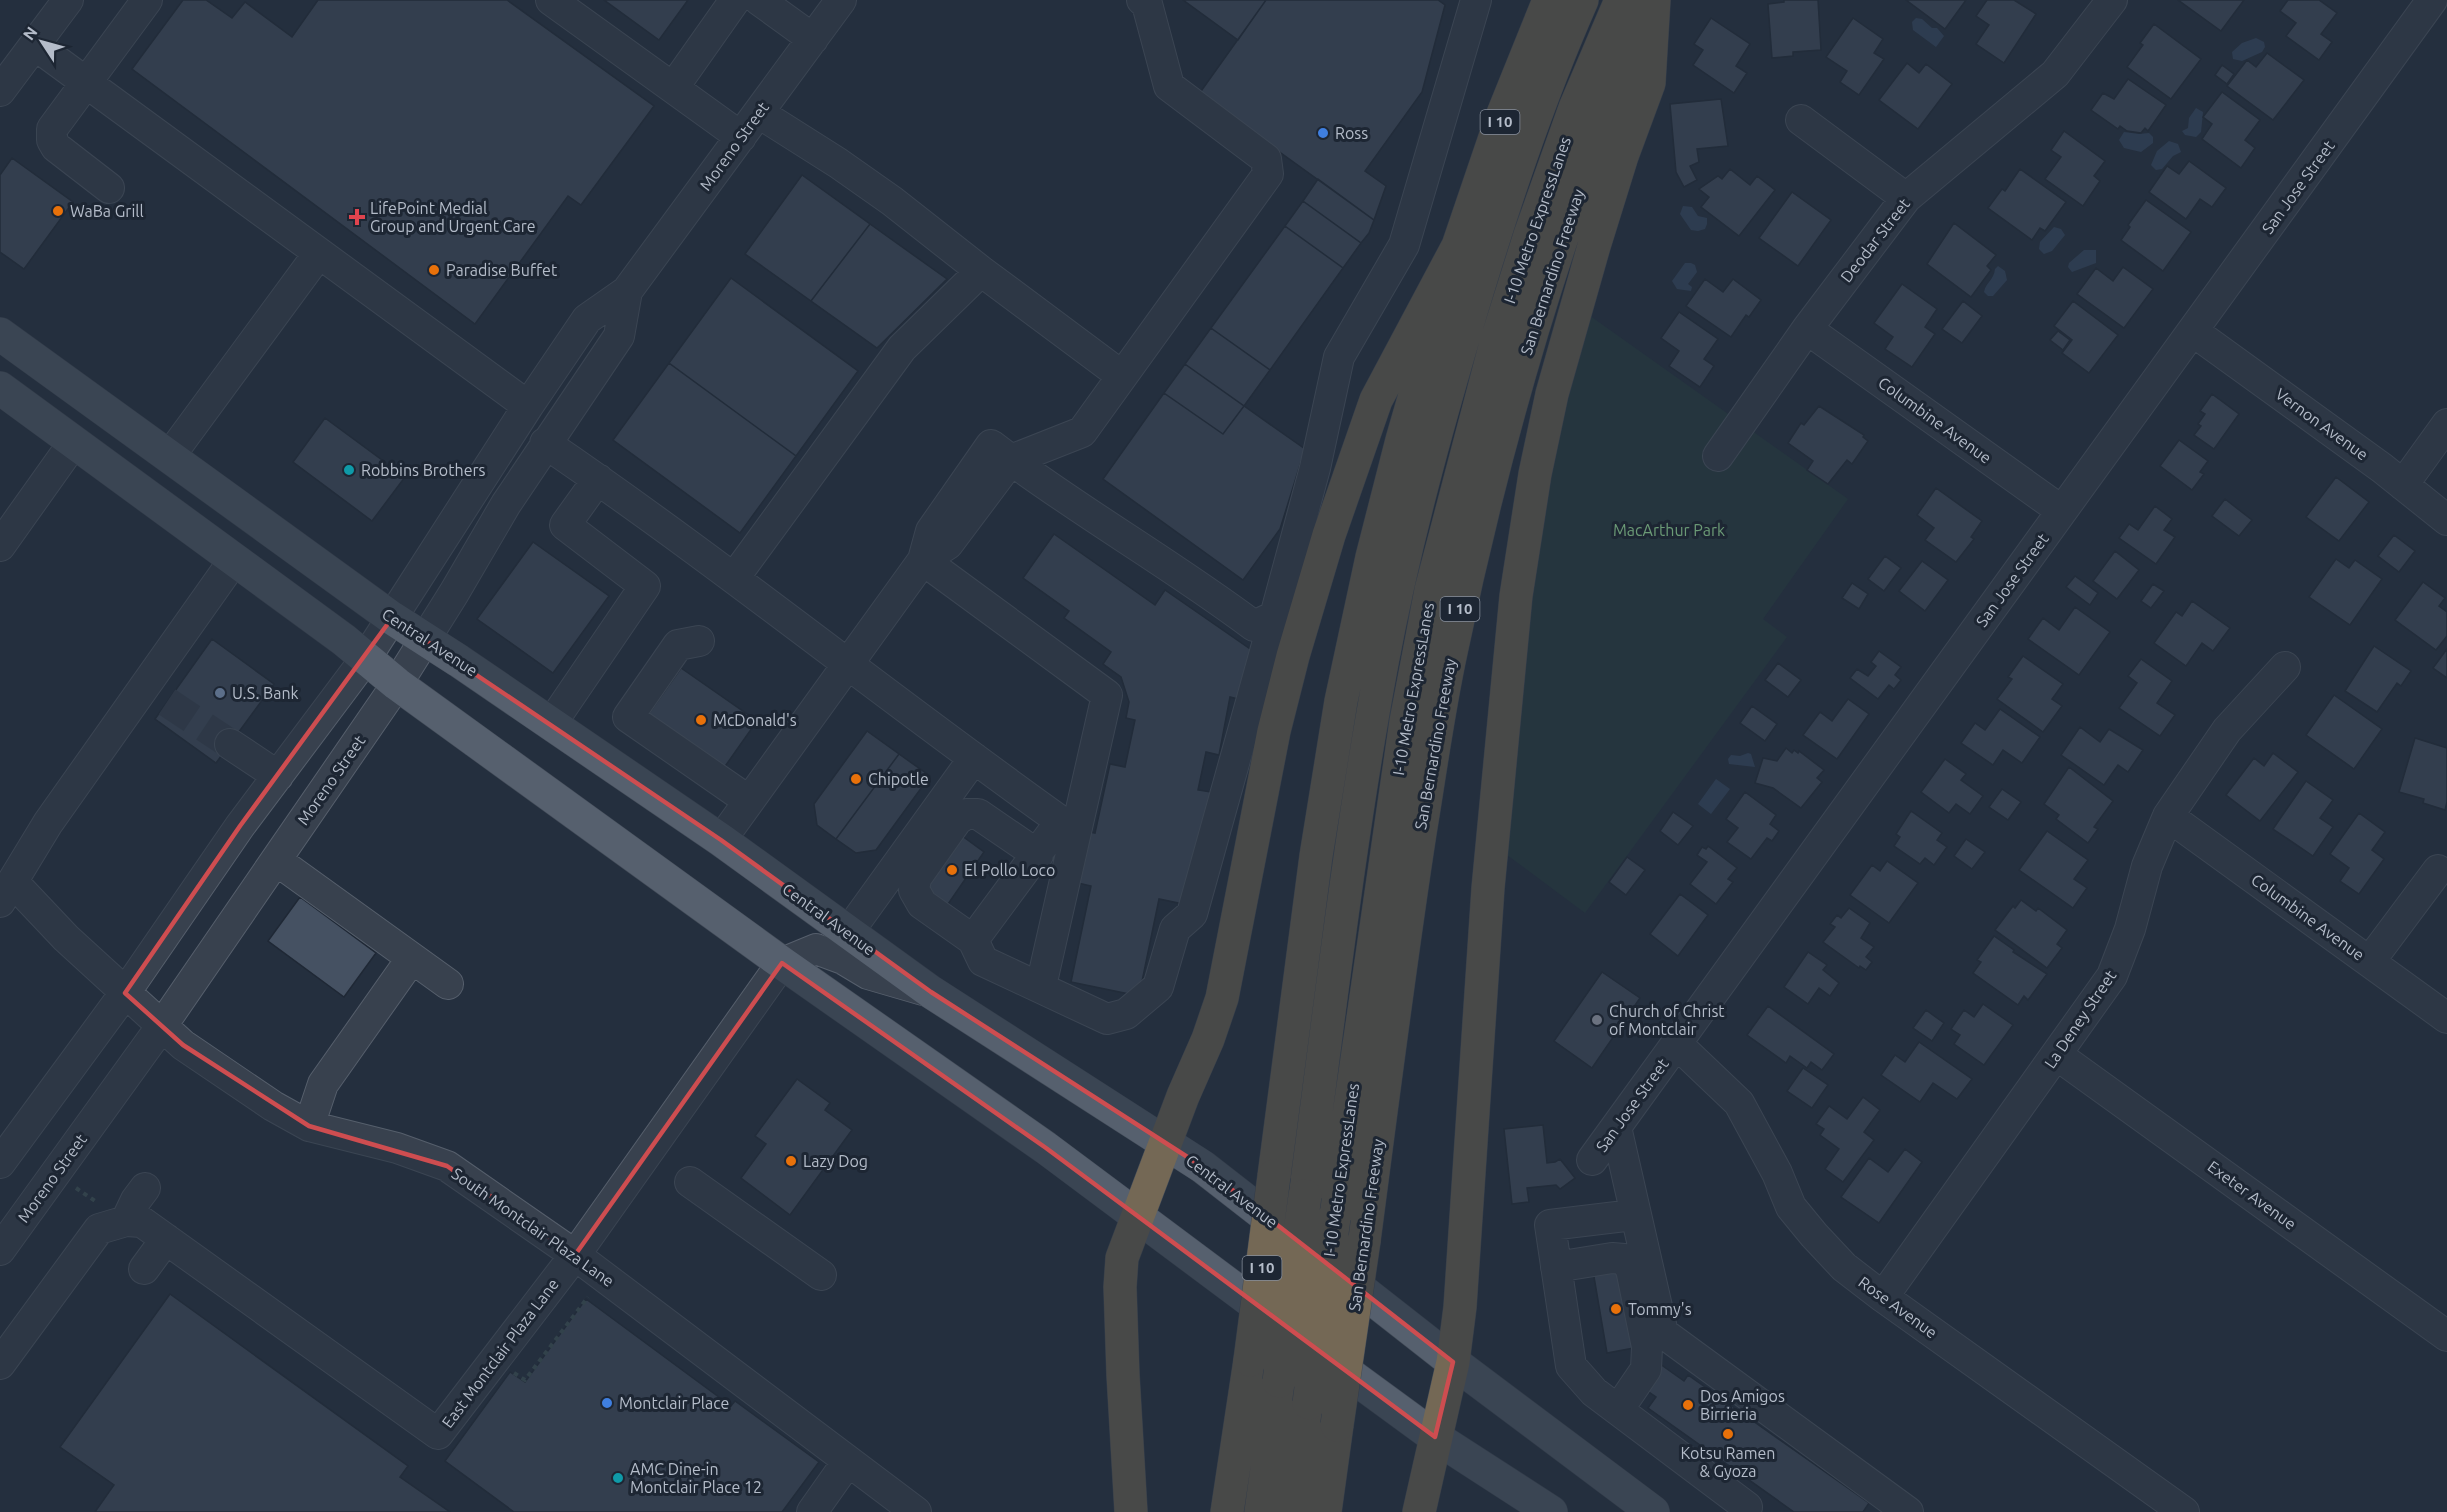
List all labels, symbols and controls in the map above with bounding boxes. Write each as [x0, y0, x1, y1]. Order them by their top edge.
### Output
north arrow [12, 12, 72, 72]
text: N [19, 23, 41, 43]
street label: Moreno Street [696, 98, 773, 194]
road number: I 10 [1480, 110, 1520, 134]
place label: Ross [1335, 124, 1368, 142]
marker: Ross [1316, 126, 1330, 140]
street label: I-10 Metro ExpressLanes [1500, 134, 1574, 306]
street label: San Jose Street [2258, 136, 2338, 237]
street label: San Bernardino Freeway [1517, 186, 1587, 357]
street label: Deodar Street [1837, 194, 1914, 286]
place label: LifePoint Medial Group and Urgent Care [370, 199, 536, 235]
place label: WaBa Grill [70, 202, 144, 220]
marker: WaBa Grill [51, 204, 65, 218]
marker: LifePoint Medial Group and Urgent Care [348, 208, 366, 226]
place label: Paradise Buffet [446, 261, 558, 279]
marker: Paradise Buffet [427, 263, 441, 277]
street label: Columbine Avenue [1875, 373, 1995, 467]
street label: Vernon Avenue [2272, 384, 2372, 464]
place label: Robbins Brothers [361, 461, 486, 479]
marker: Robbins Brothers [342, 463, 356, 477]
park label: MacArthur Park [1613, 521, 1725, 539]
street label: San Jose Street [1972, 529, 2052, 630]
road number: I 10 [1440, 597, 1480, 621]
street label: I-10 Metro ExpressLanes [1389, 601, 1437, 777]
street label: Central Avenue [379, 604, 481, 680]
street label: San Bernardino Freeway [1411, 657, 1459, 831]
place label: U.S. Bank [232, 684, 299, 702]
marker: U.S. Bank [213, 686, 227, 700]
place label: McDonald's [713, 711, 797, 729]
marker: McDonald's [694, 713, 708, 727]
street label: Moreno Street [294, 731, 369, 828]
place label: Chipotle [868, 770, 929, 788]
marker: Chipotle [849, 772, 863, 786]
place label: El Pollo Loco [964, 861, 1055, 879]
marker: El Pollo Loco [945, 863, 959, 877]
street label: Columbine Avenue [2248, 870, 2368, 964]
street label: Central Avenue [779, 879, 879, 959]
street label: La Deney Street [2041, 966, 2120, 1071]
place label: Church of Christ of Montclair [1609, 1002, 1725, 1038]
marker: Church of Christ of Montclair [1590, 1013, 1604, 1027]
street label: San Jose Street [1592, 1054, 1672, 1155]
street label: I-10 Metro ExpressLanes [1320, 1082, 1362, 1258]
street label: Moreno Street [14, 1130, 91, 1226]
street label: San Bernardino Freeway [1345, 1138, 1387, 1312]
street label: Central Avenue [1183, 1151, 1281, 1231]
place label: Lazy Dog [803, 1152, 868, 1170]
marker: Lazy Dog [784, 1154, 798, 1168]
street label: Exeter Avenue [2204, 1157, 2300, 1233]
street label: South Montclair Plaza Lane [448, 1164, 618, 1290]
road number: I 10 [1242, 1256, 1282, 1280]
street label: Rose Avenue [1855, 1272, 1941, 1342]
street label: East Montclair Plaza Lane [438, 1275, 562, 1431]
place label: Tommy's [1628, 1300, 1692, 1318]
marker: Tommy's [1609, 1302, 1623, 1316]
place label: Dos Amigos Birrieria [1700, 1387, 1785, 1423]
place label: Montclair Place [619, 1394, 729, 1412]
marker: Montclair Place [600, 1396, 614, 1410]
marker: Dos Amigos Birrieria [1681, 1398, 1695, 1412]
marker: Kotsu Ramen & Gyoza [1721, 1427, 1735, 1441]
place label: Kotsu Ramen & Gyoza [1681, 1444, 1775, 1480]
place label: AMC Dine-in Montclair Place 12 [630, 1460, 762, 1496]
marker: AMC Dine-in Montclair Place 12 [611, 1471, 625, 1485]

